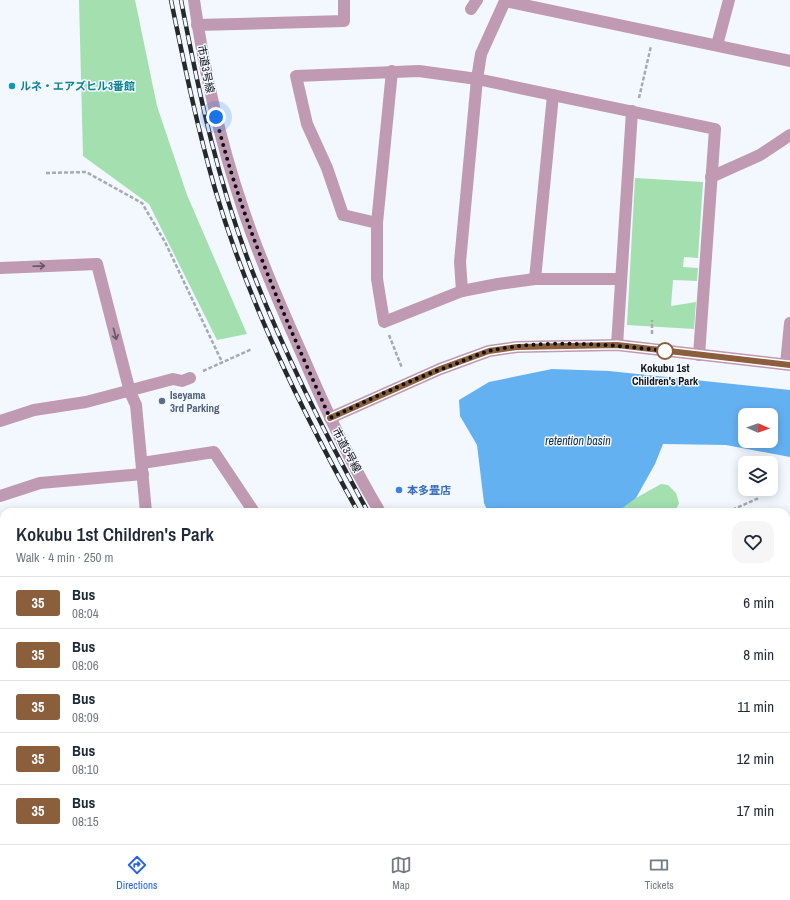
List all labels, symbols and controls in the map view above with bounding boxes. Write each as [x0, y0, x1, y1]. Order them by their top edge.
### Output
street label: 市道3号線 [194, 44, 218, 94]
place label: ルネ・エアズヒル3番館 [20, 79, 135, 93]
marker: ルネ・エアズヒル3番館 [7, 81, 17, 91]
your location [206, 107, 226, 127]
one-way arrow [32, 263, 45, 270]
one-way arrow [112, 327, 119, 340]
marker: Kokubu 1st Children's Park [656, 342, 674, 360]
place label: Kokubu 1st Children's Park [632, 361, 699, 388]
place label: Iseyama 3rd Parking [170, 388, 220, 415]
marker: Iseyama 3rd Parking [157, 396, 167, 406]
north arrow [738, 408, 778, 448]
map controls [738, 408, 778, 496]
street label: 市道3号線 [329, 425, 365, 475]
water label: retention basin [545, 433, 611, 449]
button: layers [738, 456, 778, 496]
place label: 本多畳店 [407, 483, 451, 497]
marker: 本多畳店 [394, 485, 404, 495]
text: Kokubu 1st Children's Park [16, 521, 214, 547]
button: heart [732, 521, 774, 563]
text: Walk · 4 min · 250 m [16, 549, 113, 566]
text: Bus [72, 584, 95, 605]
text: 6 min [743, 592, 774, 613]
text: 35 [32, 594, 44, 612]
text: 08:04 [72, 605, 99, 622]
text: Bus [72, 636, 95, 657]
text: 8 min [743, 644, 774, 665]
text: 35 [32, 646, 44, 664]
text: 08:06 [72, 657, 99, 674]
text: Bus [72, 688, 95, 709]
text: 11 min [737, 696, 774, 717]
text: 35 [32, 698, 44, 716]
text: 08:09 [72, 709, 99, 726]
text: Bus [72, 740, 95, 761]
text: 12 min [736, 748, 774, 769]
text: 35 [32, 750, 44, 768]
text: 08:10 [72, 761, 99, 778]
text: Bus [72, 792, 95, 813]
text: 17 min [736, 800, 774, 821]
text: 35 [32, 802, 44, 820]
text: 08:15 [72, 813, 99, 830]
tab: Directions [116, 854, 157, 892]
tab: Map [390, 854, 412, 892]
tab: Tickets [645, 854, 674, 892]

